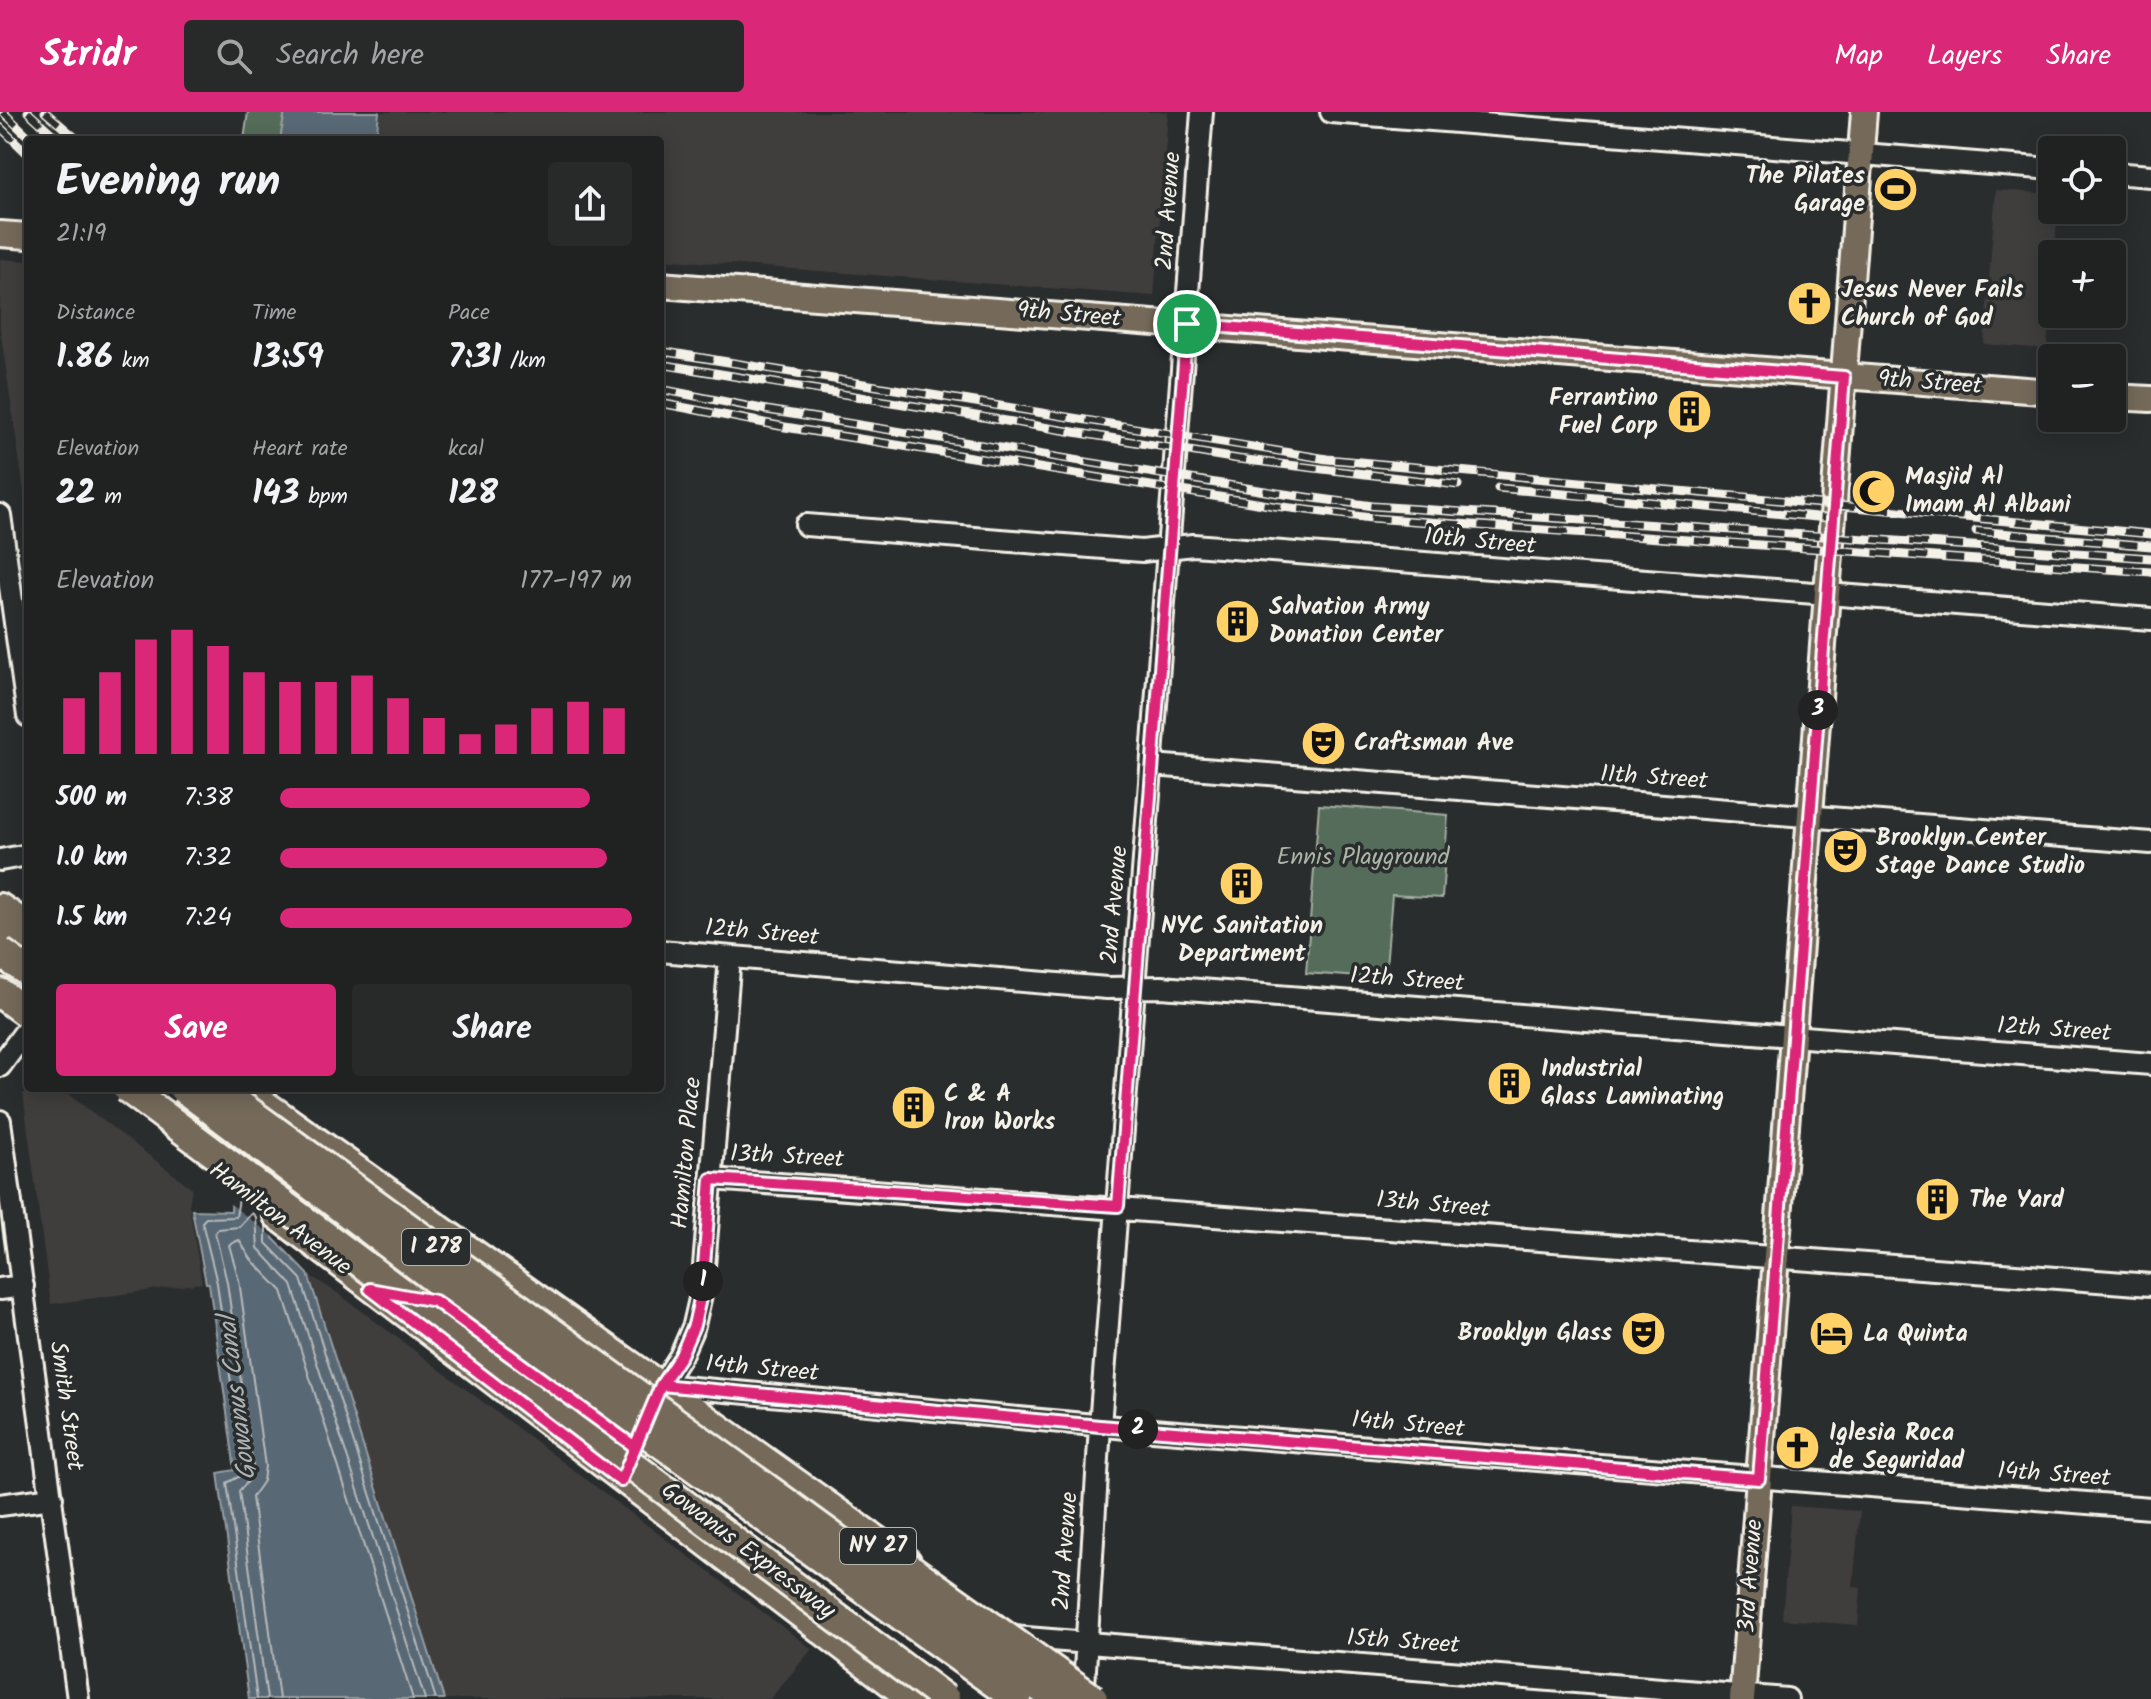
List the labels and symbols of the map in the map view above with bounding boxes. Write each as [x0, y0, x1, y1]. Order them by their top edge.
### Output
street label: 2nd Avenue [1145, 150, 1193, 272]
place label: The Pilates Garage [1746, 157, 1865, 224]
sports icon: The Pilates Garage [1872, 166, 1920, 214]
place label: Jesus Never Fails Church of God [1841, 271, 2023, 338]
church icon: Jesus Never Fails Church of God [1786, 280, 1834, 328]
pin [1153, 290, 1221, 358]
street label: 9th Street [1015, 291, 1123, 339]
street label: 9th Street [1877, 360, 1984, 406]
place label: Ferrantino Fuel Corp [1549, 379, 1658, 446]
building icon: Ferrantino Fuel Corp [1665, 388, 1713, 436]
place label: Masjid Al Imam Al Albani [1905, 458, 2072, 525]
mosque icon: Masjid Al Imam Al Albani [1850, 467, 1898, 515]
street label: 10th Street [1422, 518, 1538, 566]
place label: Salvation Army Donation Center [1269, 588, 1444, 655]
building icon: Salvation Army Donation Center [1214, 597, 1262, 645]
pin: 3 [1798, 690, 1838, 730]
theatre icon: Craftsman Ave [1299, 719, 1347, 767]
place label: Craftsman Ave [1354, 724, 1514, 763]
street label: 11th Street [1599, 755, 1710, 801]
place label: Brooklyn Center Stage Dance Studio [1876, 819, 2085, 886]
theatre icon: Brooklyn Center Stage Dance Studio [1821, 828, 1869, 876]
park label: Ennis Playground [1276, 838, 1451, 877]
street label: 2nd Avenue [1090, 844, 1140, 966]
building icon: NYC Sanitation Department [1218, 860, 1266, 908]
place label: NYC Sanitation Department [1161, 907, 1323, 974]
street label: 12th Street [703, 909, 821, 957]
street label: 12th Street [1349, 957, 1466, 1003]
street label: 12th Street [1996, 1007, 2113, 1053]
place label: Industrial Glass Laminating [1541, 1050, 1724, 1117]
building icon: Industrial Glass Laminating [1486, 1059, 1534, 1107]
street label: Hamilton Place [661, 1075, 713, 1231]
place label: C & A Iron Works [944, 1075, 1055, 1142]
building icon: C & A Iron Works [889, 1084, 937, 1132]
street label: 13th Street [729, 1135, 846, 1179]
street label: Hamilton Avenue [200, 1152, 360, 1286]
building icon: The Yard [1914, 1176, 1962, 1224]
street label: 13th Street [1375, 1181, 1492, 1229]
place label: The Yard [1969, 1181, 2065, 1220]
road number: I 278 [402, 1229, 470, 1265]
pin: 1 [683, 1261, 723, 1301]
water label: Gowanus Canal [207, 1309, 269, 1483]
theatre icon: Brooklyn Glass [1619, 1309, 1667, 1357]
hotel icon: La Quinta [1808, 1310, 1856, 1358]
place label: Brooklyn Glass [1458, 1314, 1612, 1353]
place label: La Quinta [1863, 1315, 1968, 1354]
street label: Smith Street [38, 1339, 94, 1474]
street label: 14th Street [704, 1345, 821, 1393]
street label: 14th Street [1350, 1401, 1467, 1449]
pin: 2 [1118, 1409, 1158, 1449]
place label: Iglesia Roca de Seguridad [1829, 1414, 1965, 1481]
church icon: Iglesia Roca de Seguridad [1774, 1423, 1822, 1471]
street label: 14th Street [1996, 1452, 2113, 1498]
street label: Gowanus Expressway [652, 1472, 844, 1630]
street label: 2nd Avenue [1042, 1490, 1090, 1612]
street label: 3rd Avenue [1728, 1518, 1774, 1634]
road number: NY 27 [840, 1528, 916, 1564]
street label: 15th Street [1345, 1619, 1461, 1665]

